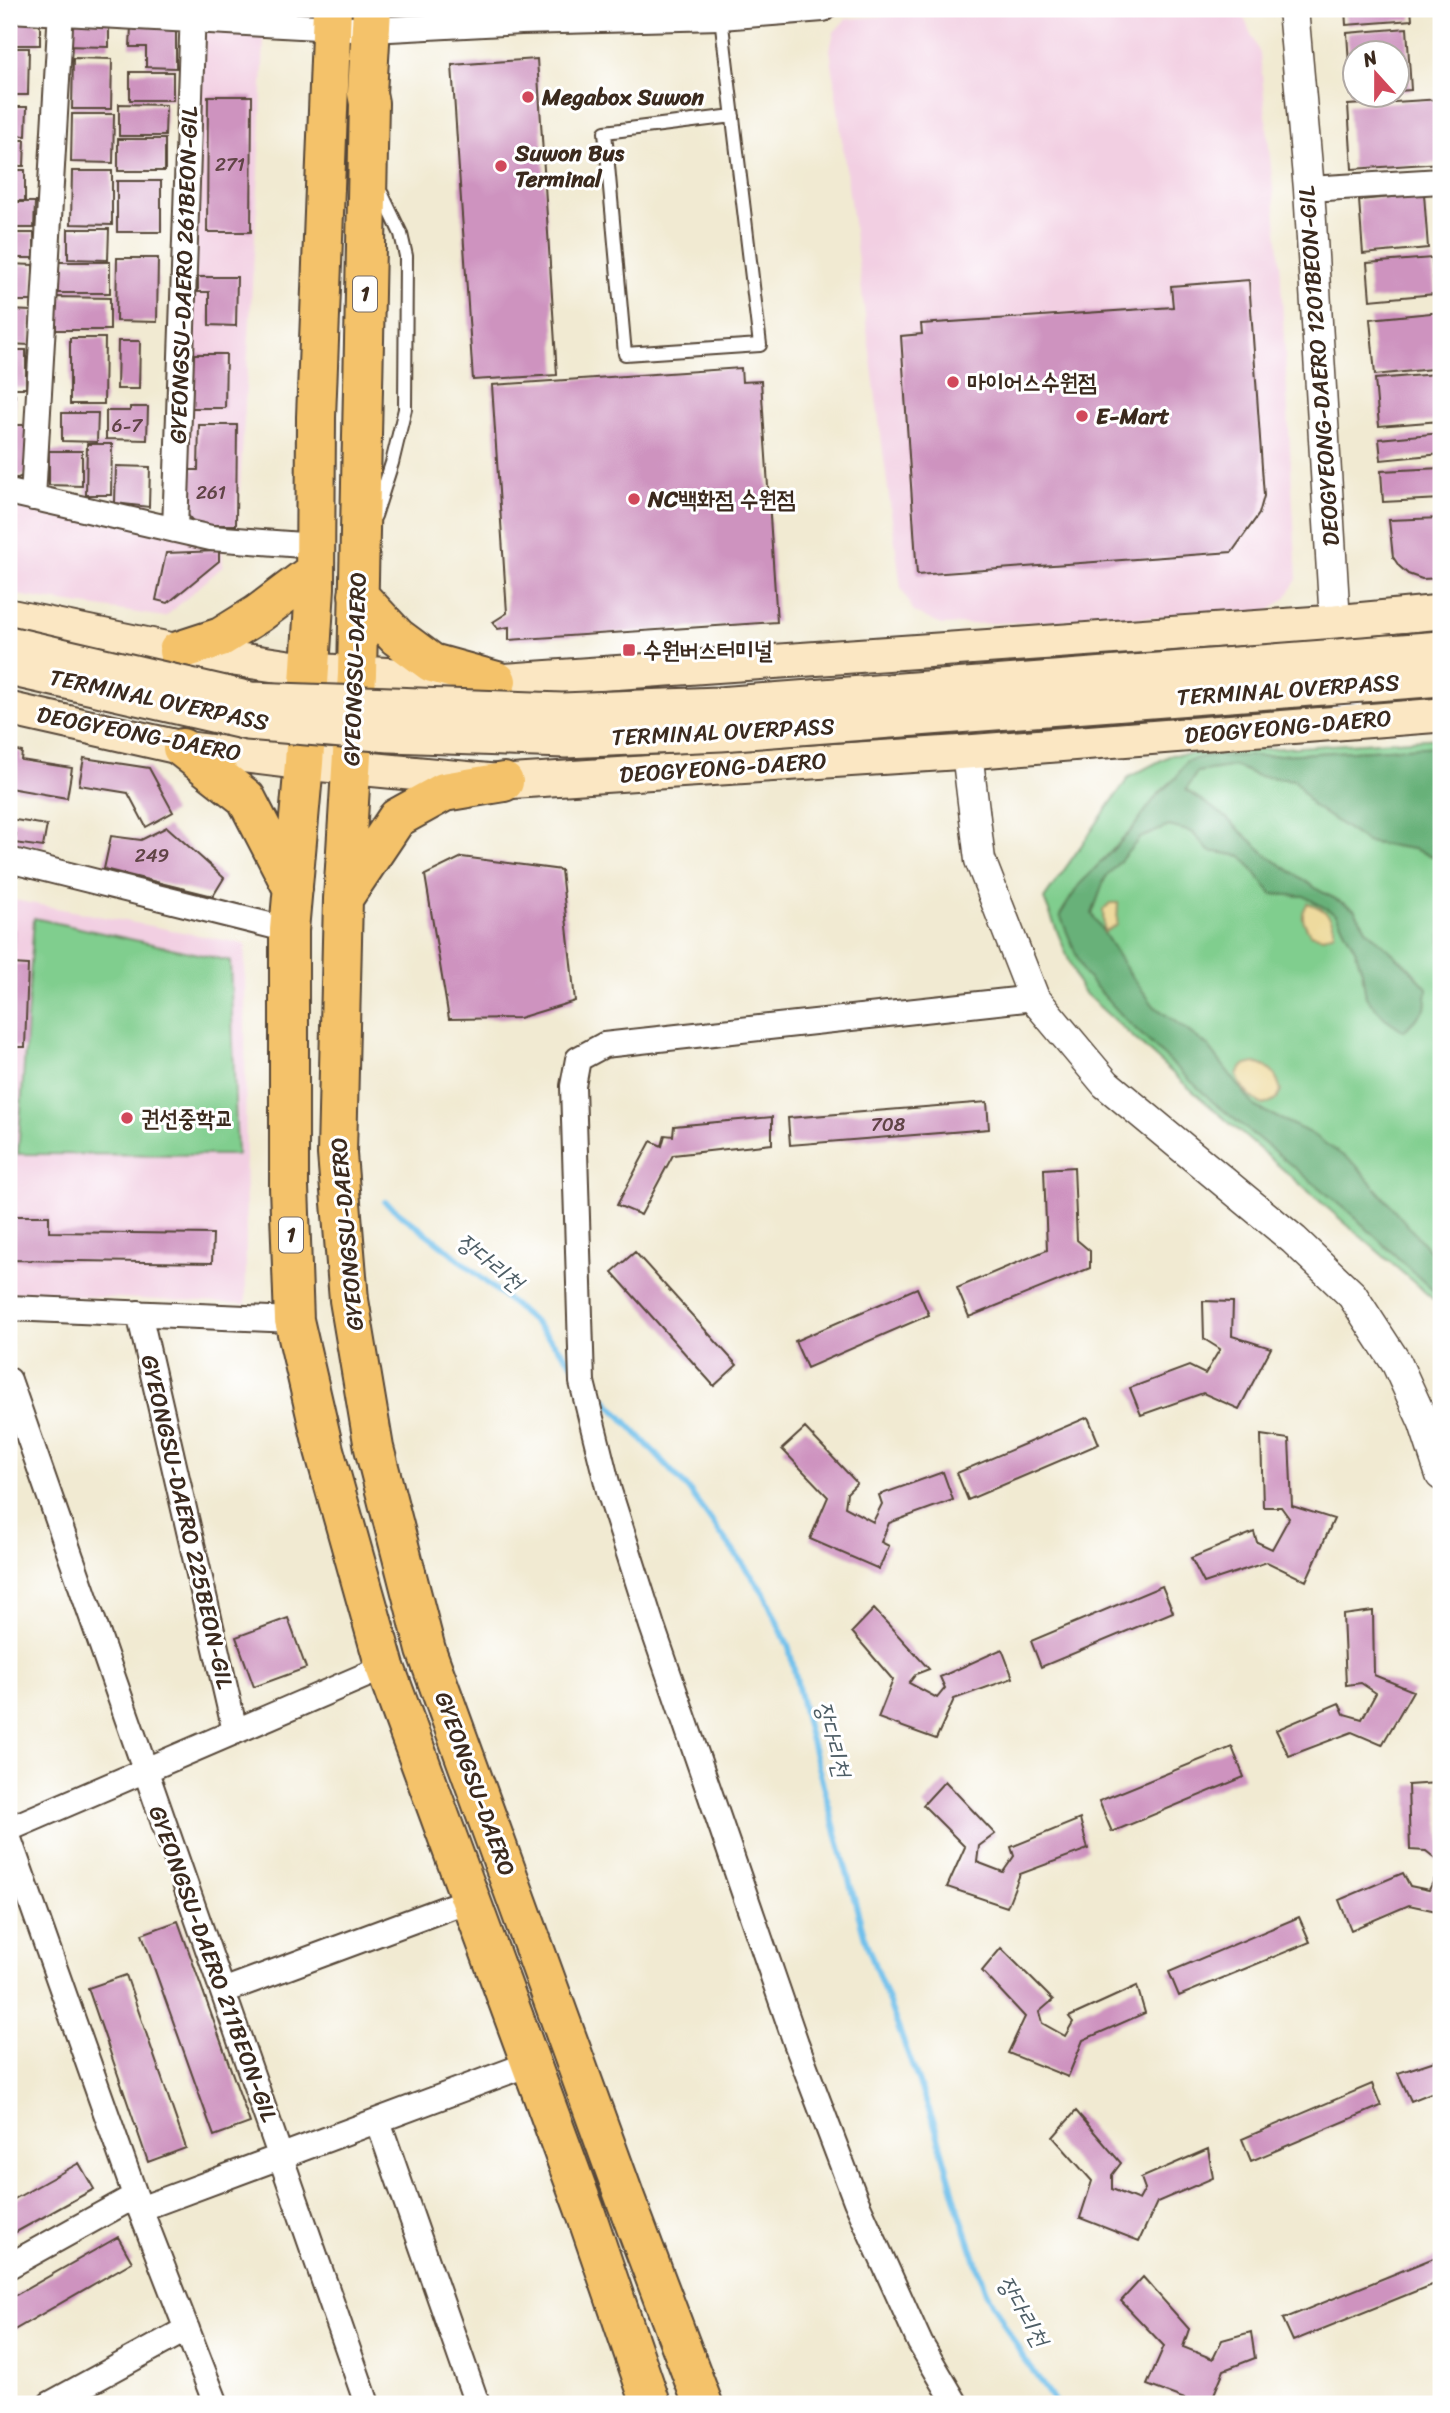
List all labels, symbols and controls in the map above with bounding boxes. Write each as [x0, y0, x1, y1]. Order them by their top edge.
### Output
north arrow [1342, 38, 1412, 108]
text: N [1357, 41, 1383, 77]
place label: Megabox Suwon [541, 77, 705, 118]
marker: Megabox Suwon [520, 89, 536, 105]
street label: GYEONGSU-DAERO 261BEON-GIL [158, 105, 210, 444]
place label: Suwon Bus Terminal [514, 133, 625, 200]
house number: 271 [215, 148, 245, 181]
marker: Suwon Bus Terminal [493, 158, 509, 174]
street label: DEOGYEONG-DAERO 1201BEON-GIL [1286, 184, 1352, 547]
road number: 1 [353, 276, 377, 312]
place label: 마이어스수원점 [967, 362, 1097, 403]
marker: 마이어스수원점 [945, 374, 961, 390]
place label: E-Mart [1096, 396, 1169, 437]
marker: E-Mart [1074, 408, 1090, 424]
house number: 6-7 [112, 409, 143, 442]
house number: 261 [196, 476, 226, 509]
place label: NC백화점 수원점 [647, 479, 796, 520]
marker: NC백화점 수원점 [626, 491, 642, 507]
street label: GYEONGSU-DAERO [331, 571, 379, 767]
place label: 수원버스터미널 [643, 630, 773, 671]
marker: 수원버스터미널 [621, 642, 637, 658]
street label: TERMINAL OVERPASS [46, 657, 272, 743]
street label: TERMINAL OVERPASS [1175, 662, 1401, 718]
street label: DEOGYEONG-DAERO [33, 694, 245, 774]
street label: DEOGYEONG-DAERO [1183, 698, 1393, 756]
street label: TERMINAL OVERPASS [611, 706, 835, 758]
street label: DEOGYEONG-DAERO [618, 740, 828, 796]
house number: 249 [135, 839, 169, 872]
place label: 권선중학교 [141, 1098, 234, 1139]
house number: 708 [871, 1108, 906, 1141]
marker: 권선중학교 [119, 1110, 135, 1126]
street label: GYEONGSU-DAERO [318, 1135, 376, 1333]
road number: 1 [279, 1218, 303, 1252]
water label: 장다리천 [447, 1221, 535, 1304]
street label: GYEONGSU-DAERO 225BEON-GIL [129, 1351, 246, 1694]
street label: GYEONGSU-DAERO [423, 1686, 527, 1882]
water label: 장다리천 [803, 1696, 864, 1784]
street label: GYEONGSU-DAERO 211BEON-GIL [137, 1800, 290, 2129]
water label: 장다리천 [986, 2267, 1062, 2357]

